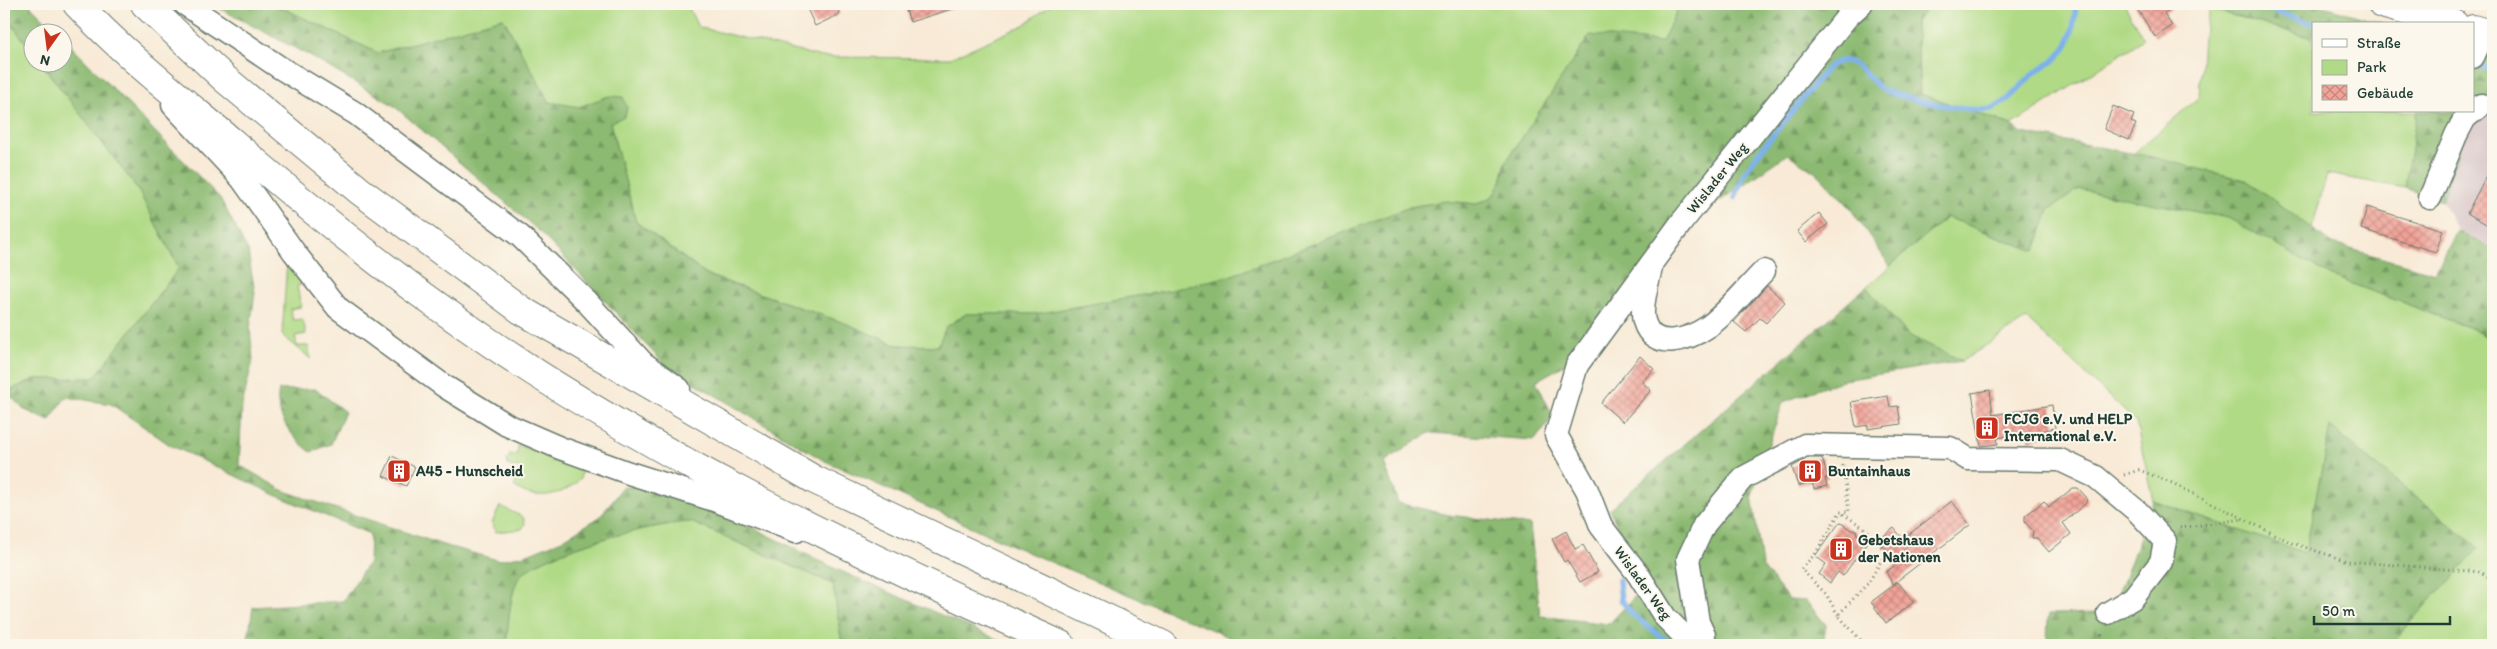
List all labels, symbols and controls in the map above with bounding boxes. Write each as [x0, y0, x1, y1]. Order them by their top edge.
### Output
north arrow [22, 22, 72, 72]
legend [2312, 22, 2474, 112]
text: Straße [2357, 34, 2401, 52]
text: N [38, 51, 52, 70]
text: Park [2357, 58, 2387, 76]
text: Gebäude [2357, 84, 2414, 102]
street label: Wislader Weg [1683, 138, 1752, 217]
place label: FCJG e.V. und HELP International e.V. [2004, 410, 2132, 445]
building icon: FCJG e.V. und HELP International e.V. [1974, 415, 2000, 441]
building icon: A45 - Hunscheid [386, 458, 412, 484]
building icon: Buntainhaus [1797, 458, 1823, 484]
place label: A45 - Hunscheid [415, 462, 524, 480]
place label: Buntainhaus [1828, 462, 1911, 480]
place label: Gebetshaus der Nationen [1858, 531, 1942, 566]
building icon: Gebetshaus der Nationen [1828, 536, 1854, 562]
street label: Wislader Weg [1610, 543, 1676, 624]
scale bar [2314, 594, 2451, 626]
text: 50 m [2322, 602, 2355, 620]

